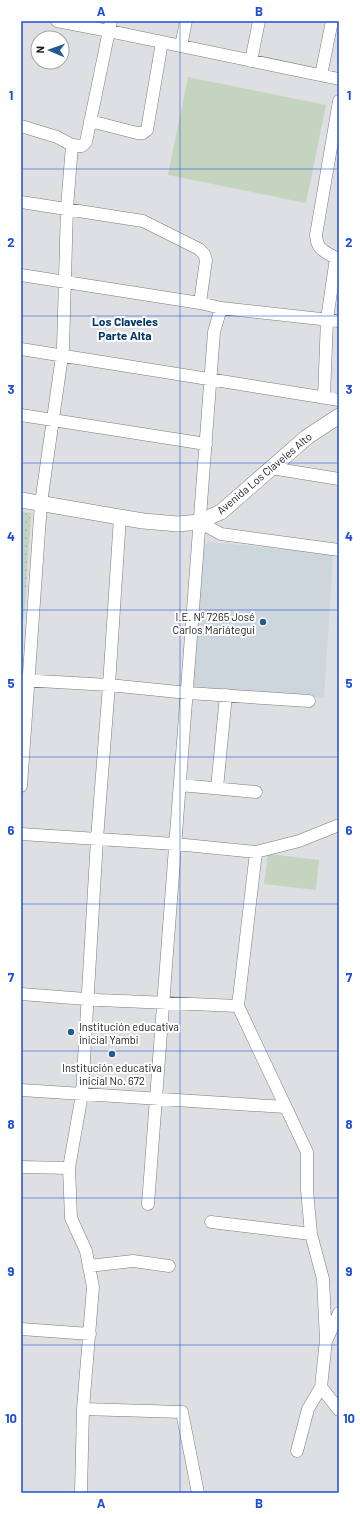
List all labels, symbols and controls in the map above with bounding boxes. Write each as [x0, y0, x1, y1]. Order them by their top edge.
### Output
text: A [97, 3, 106, 19]
text: B [255, 3, 263, 19]
north arrow [30, 30, 70, 70]
text: N [33, 46, 46, 54]
text: 1 [9, 87, 13, 103]
text: 1 [347, 87, 351, 103]
text: 2 [7, 234, 15, 250]
text: 2 [345, 234, 353, 250]
district label: Los Claveles Parte Alta [92, 314, 158, 342]
text: 3 [7, 381, 15, 397]
text: 3 [345, 381, 353, 397]
street label: Avenida Los Claveles Alto [214, 429, 314, 517]
text: 4 [7, 528, 15, 544]
text: 4 [345, 528, 353, 544]
place label: I.E. Nº 7265 José Carlos Mariátegui [173, 610, 255, 636]
marker: I.E. Nº 7265 José Carlos Mariátegui [258, 617, 268, 627]
text: 5 [7, 675, 15, 691]
text: 5 [345, 675, 353, 691]
text: 6 [8, 822, 15, 838]
text: 6 [346, 822, 353, 838]
text: 7 [8, 969, 15, 985]
text: 7 [346, 969, 353, 985]
place label: Institución educativa inicial Yambi [79, 1020, 179, 1046]
marker: Institución educativa inicial Yambi [66, 1027, 76, 1037]
marker: Institución educativa inicial No. 672 [107, 1049, 117, 1059]
place label: Institución educativa inicial No. 672 [62, 1061, 162, 1087]
text: 8 [7, 1116, 15, 1132]
text: 8 [345, 1116, 353, 1132]
text: 9 [8, 1263, 15, 1279]
text: 9 [346, 1263, 353, 1279]
text: 10 [5, 1410, 17, 1426]
text: 10 [343, 1410, 355, 1426]
text: A [97, 1495, 106, 1511]
text: B [255, 1495, 263, 1511]

